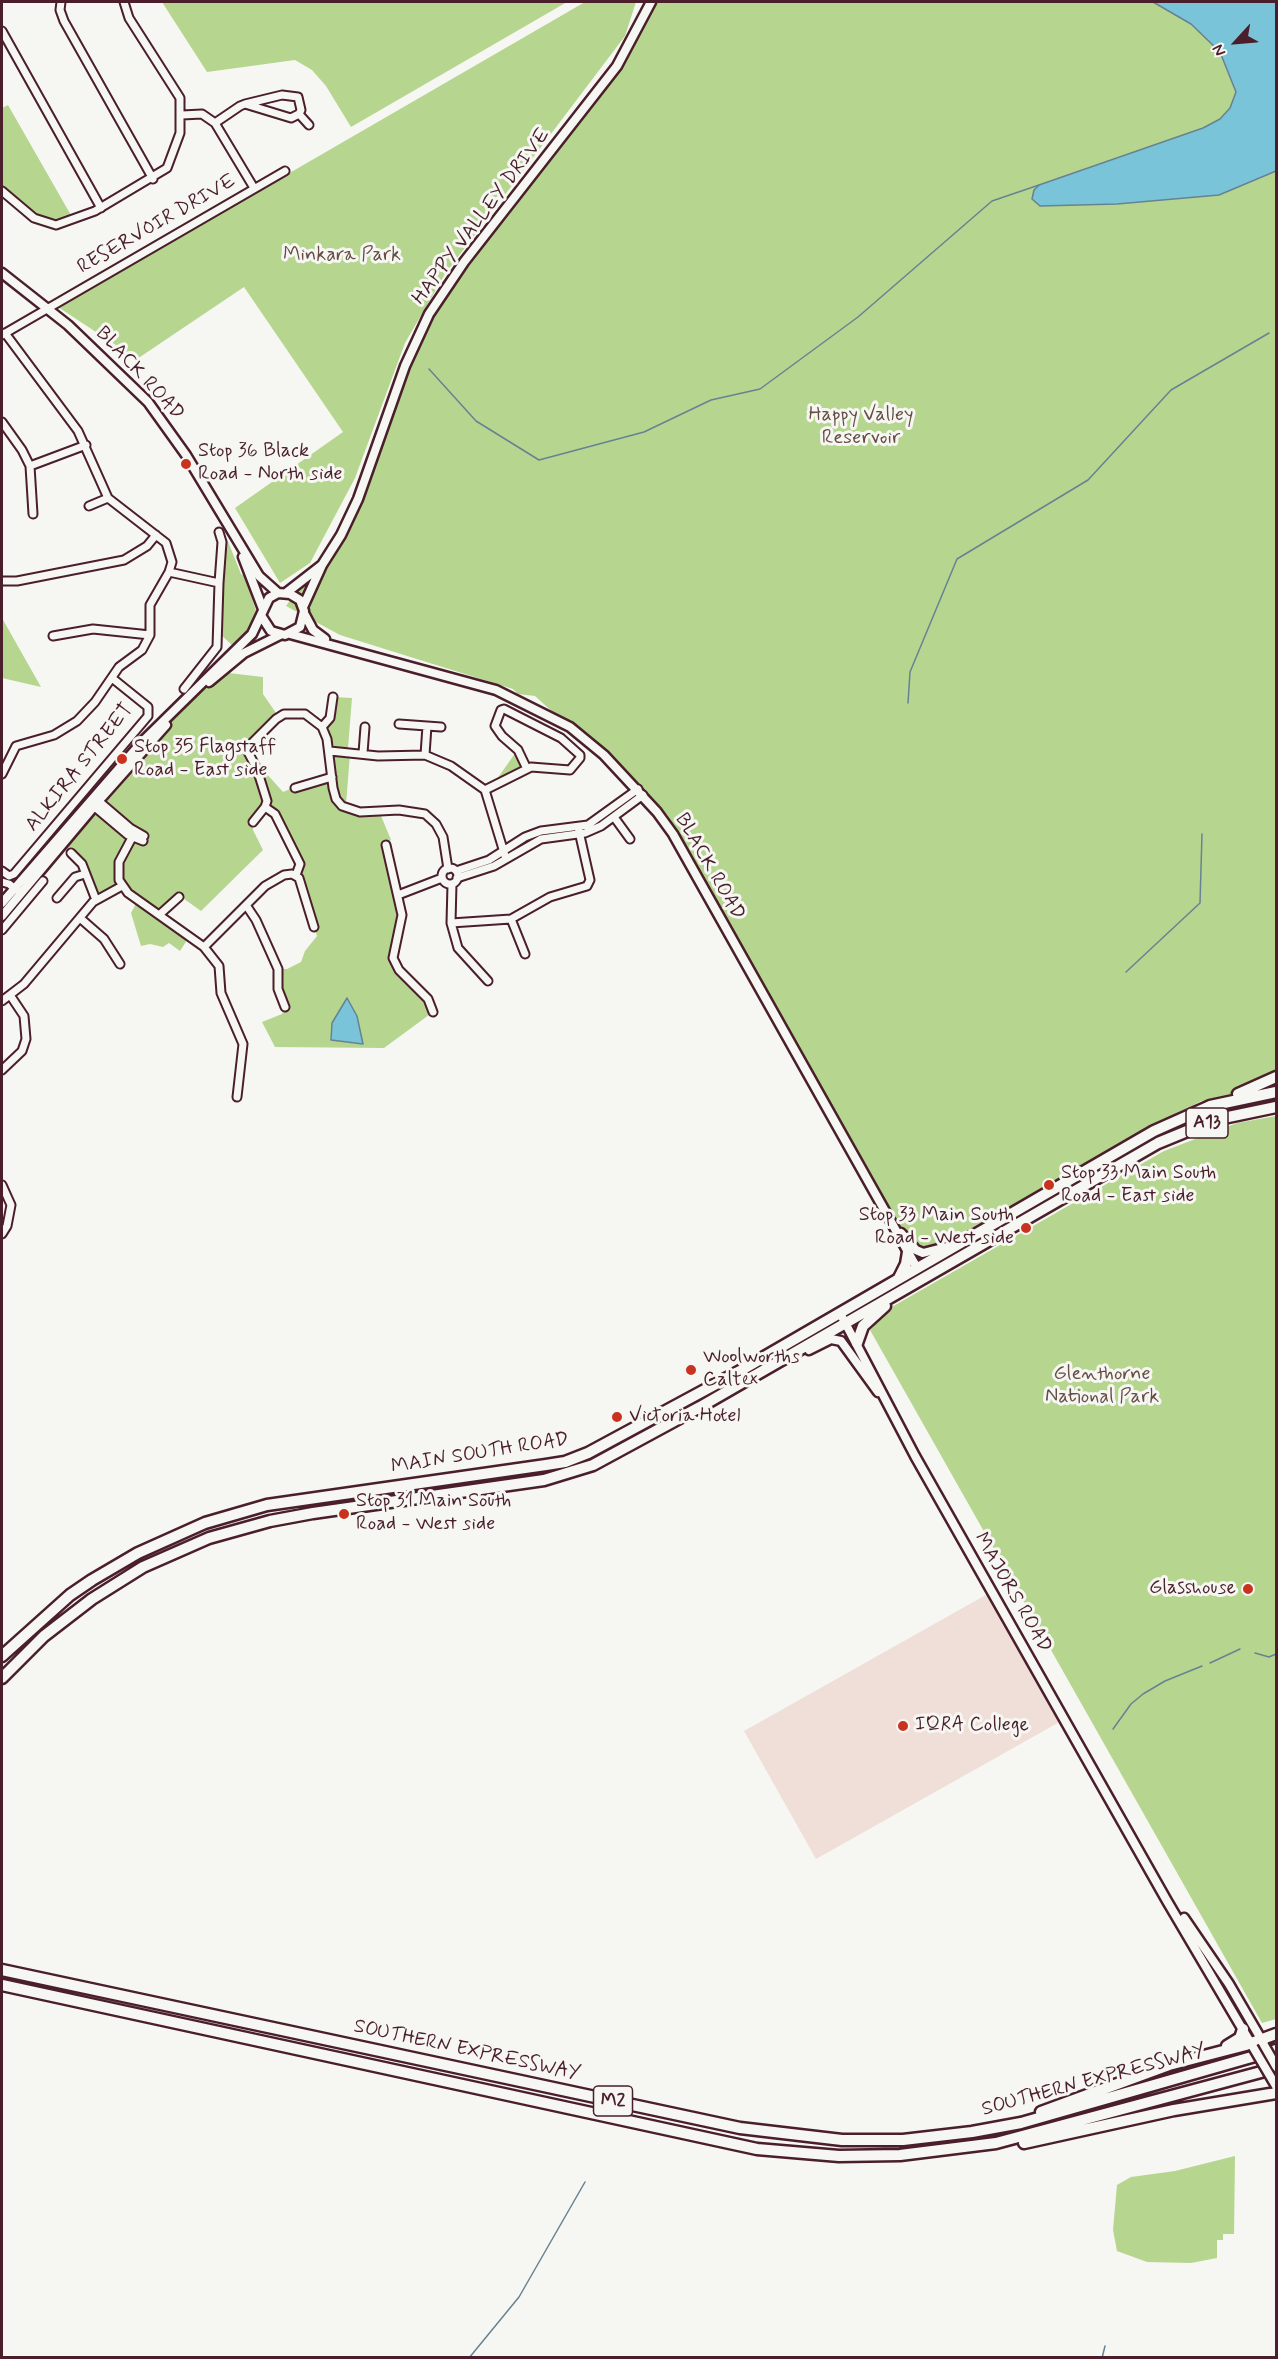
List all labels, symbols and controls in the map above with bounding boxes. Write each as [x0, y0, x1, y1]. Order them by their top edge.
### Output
north arrow [1206, 12, 1266, 72]
text: N [1208, 41, 1231, 60]
street label: HAPPY VALLEY DRIVE [408, 124, 556, 310]
street label: RESERVOIR DRIVE [74, 170, 240, 280]
park label: Minkara Park [283, 244, 401, 268]
street label: BLACK ROAD [90, 322, 188, 426]
park label: Happy Valley Reservoir [808, 404, 914, 451]
place label: Stop 36 Black Road - North side [198, 440, 343, 487]
marker: Stop 36 Black Road - North side [179, 457, 193, 471]
street label: ALKIRA STREET [21, 699, 139, 837]
place label: Stop 35 Flagstaff Road - East side [134, 736, 276, 783]
marker: Stop 35 Flagstaff Road - East side [115, 752, 129, 766]
street label: BLACK ROAD [669, 809, 749, 925]
road number: A13 [1186, 1108, 1228, 1138]
place label: Stop 33 Main South Road - East side [1061, 1162, 1216, 1209]
marker: Stop 33 Main South Road - East side [1042, 1178, 1056, 1192]
place label: Stop 33 Main South Road - West side [859, 1204, 1014, 1251]
marker: Stop 33 Main South Road - West side [1019, 1221, 1033, 1235]
place label: Woolworths Caltex [703, 1346, 800, 1393]
marker: Woolworths Caltex [684, 1363, 698, 1377]
park label: Glenthorne National Park [1045, 1363, 1159, 1410]
place label: Victoria Hotel [629, 1405, 741, 1429]
marker: Victoria Hotel [610, 1410, 624, 1424]
street label: MAIN SOUTH ROAD [390, 1428, 570, 1480]
place label: Stop 31 Main South Road - West side [356, 1490, 511, 1537]
marker: Stop 31 Main South Road - West side [337, 1507, 351, 1521]
street label: MAJORS ROAD [968, 1529, 1056, 1657]
place label: Glasshouse [1149, 1577, 1236, 1601]
marker: Glasshouse [1241, 1582, 1255, 1596]
place label: IQRA College [915, 1714, 1029, 1738]
marker: IQRA College [896, 1719, 910, 1733]
street label: SOUTHERN EXPRESSWAY [351, 2015, 583, 2087]
street label: SOUTHERN EXPRESSWAY [979, 2039, 1209, 2123]
road number: M2 [594, 2086, 632, 2116]

